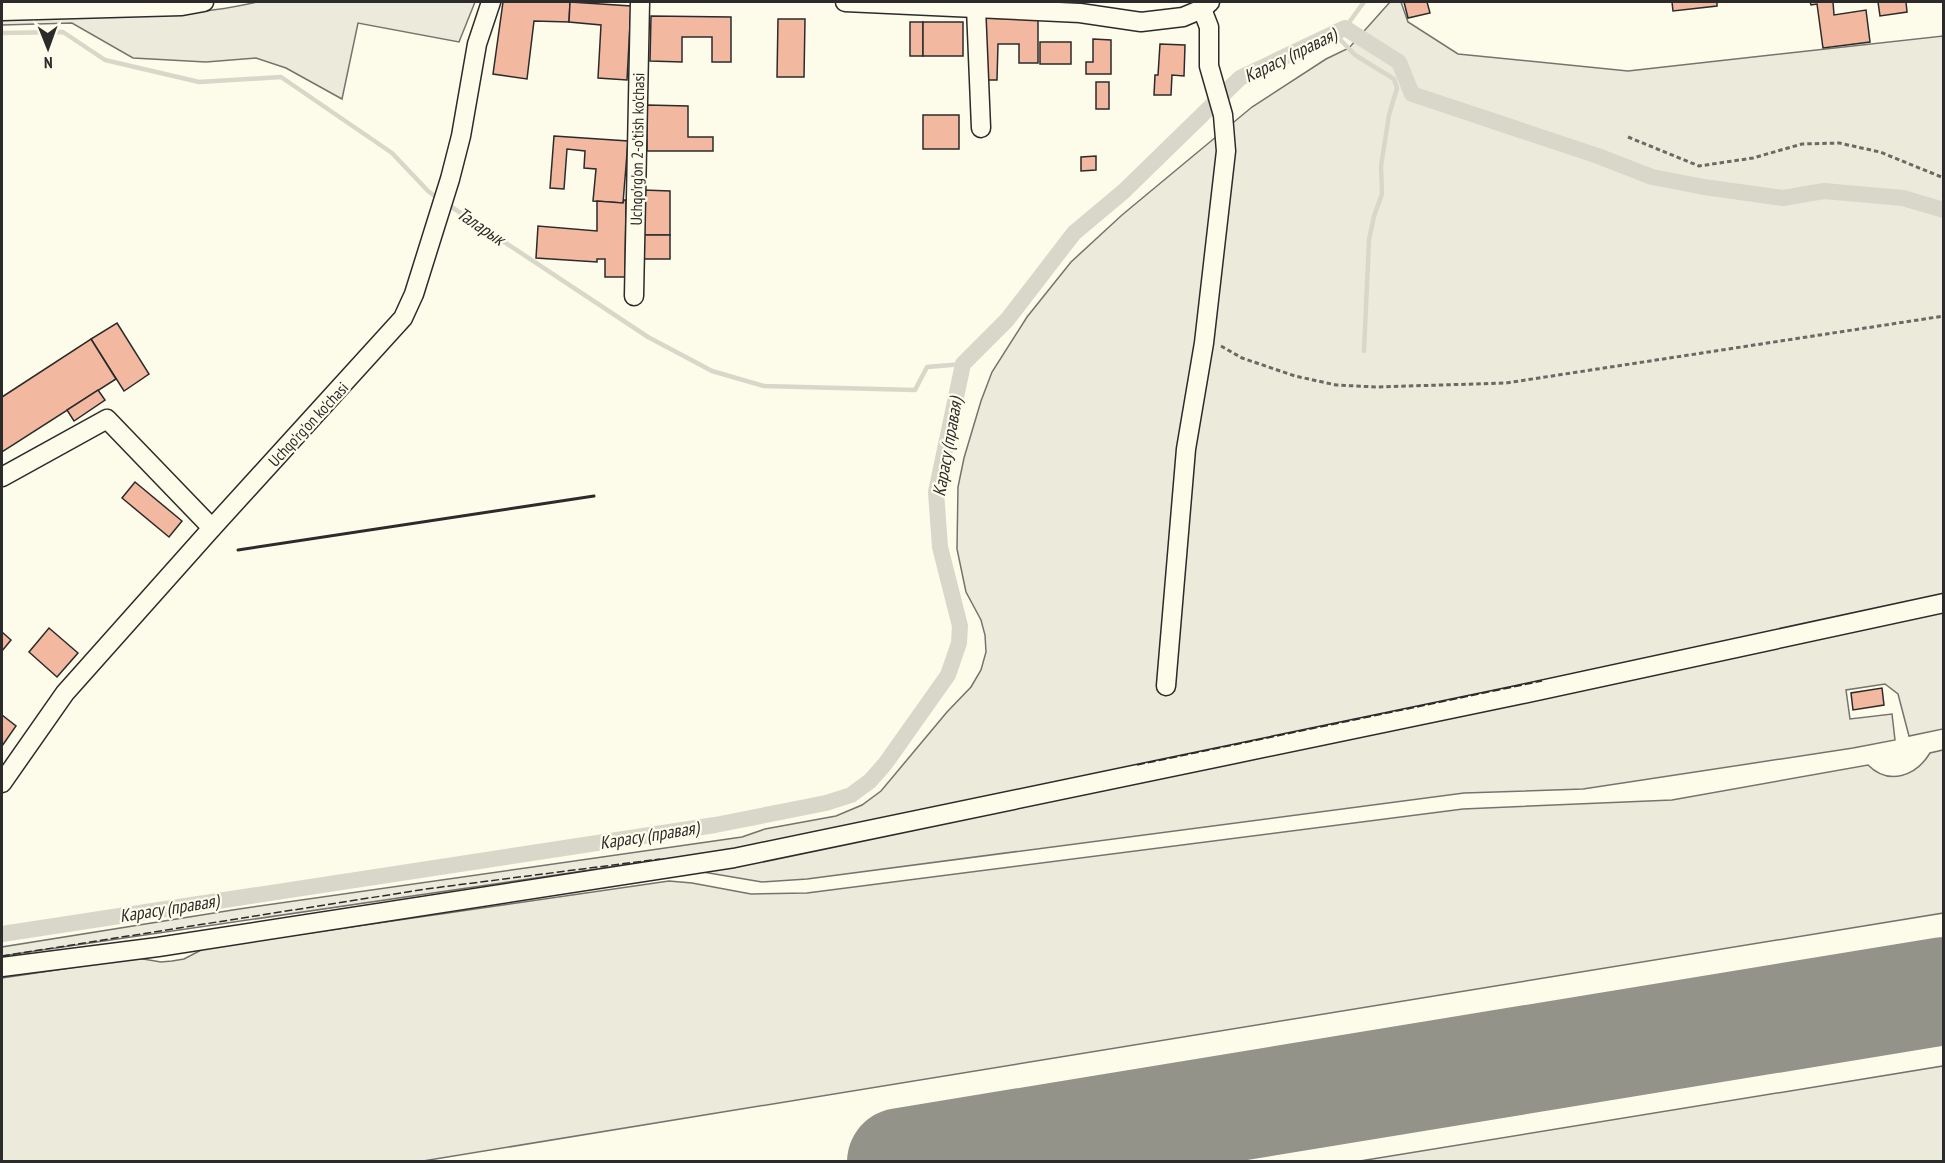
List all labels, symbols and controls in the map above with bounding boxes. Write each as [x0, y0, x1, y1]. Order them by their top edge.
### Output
north arrow [18, 18, 78, 78]
water label: Карасу (правая) [1240, 22, 1342, 87]
text: N [44, 53, 53, 73]
street label: Uchqo'rg'on 2-o'tish ko'chasi [626, 72, 648, 226]
water label: Таларык [453, 202, 511, 251]
street label: Uchqo'rg'on ko'chasi [264, 378, 352, 470]
water label: Карасу (правая) [927, 394, 967, 498]
water label: Карасу (правая) [598, 816, 702, 854]
water label: Карасу (правая) [118, 889, 222, 927]

